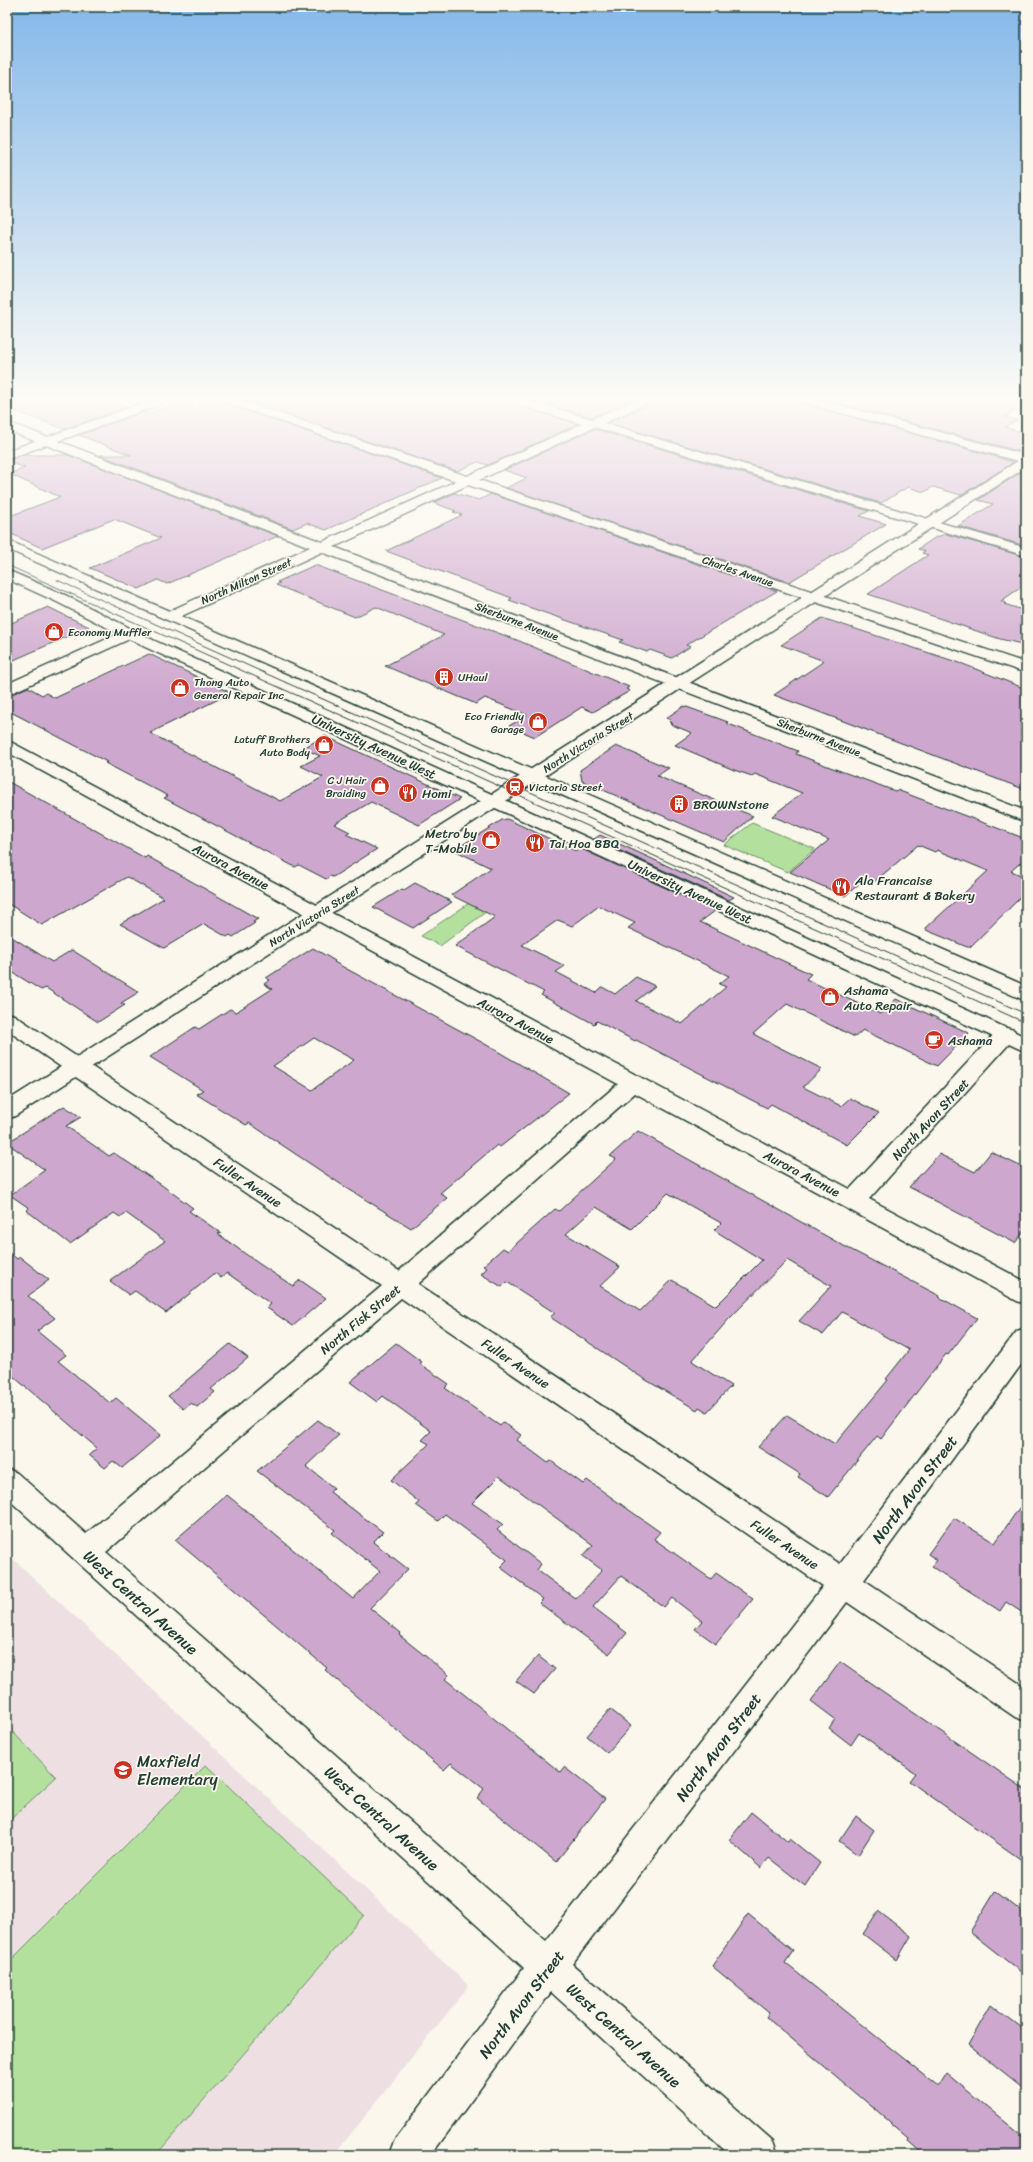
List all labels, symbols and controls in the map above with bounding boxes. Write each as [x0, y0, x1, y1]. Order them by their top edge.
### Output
street label: Charles Avenue [700, 550, 776, 593]
street label: North Milton Street [198, 553, 295, 610]
street label: Sherburne Avenue [472, 597, 562, 646]
shop icon: Economy Muffler [43, 621, 65, 643]
place label: Economy Muffler [68, 623, 152, 642]
building icon: UHaul [433, 666, 455, 688]
place label: UHaul [458, 668, 488, 687]
place label: Thong Auto General Repair Inc [194, 673, 285, 705]
shop icon: Thong Auto General Repair Inc [169, 677, 191, 699]
street label: University Avenue West [308, 707, 440, 786]
place label: Eco Friendly Garage [465, 707, 525, 739]
street label: North Victoria Street [539, 707, 638, 778]
shop icon: Eco Friendly Garage [527, 711, 549, 733]
street label: Sherburne Avenue [774, 713, 864, 762]
place label: Latuff Brothers Auto Body [234, 730, 310, 762]
shop icon: Latuff Brothers Auto Body [313, 734, 335, 756]
place label: C J Hair Braiding [326, 771, 367, 803]
shop icon: C J Hair Braiding [369, 775, 391, 797]
station icon: Victoria Street [504, 776, 526, 798]
place label: Victoria Street [529, 778, 603, 797]
restaurant icon: Homi [397, 782, 419, 804]
place label: Homi [422, 782, 452, 805]
building icon: BROWNstone [668, 793, 690, 815]
place label: BROWNstone [693, 793, 769, 816]
place label: Metro by T-Mobile [425, 822, 477, 860]
shop icon: Metro by T-Mobile [480, 829, 502, 851]
restaurant icon: Tai Hoa BBQ [524, 832, 546, 854]
place label: Tai Hoa BBQ [549, 832, 620, 855]
street label: Aurora Avenue [187, 836, 273, 896]
street label: University Avenue West [624, 852, 756, 931]
place label: Ala Francaise Restaurant & Bakery [854, 869, 975, 907]
restaurant icon: Ala Francaise Restaurant & Bakery [830, 876, 852, 898]
street label: North Victoria Street [265, 881, 364, 952]
place label: Ashama Auto Repair [843, 979, 912, 1017]
shop icon: Ashama Auto Repair [819, 986, 841, 1008]
street label: Aurora Avenue [472, 990, 558, 1050]
cafe icon: Ashama [923, 1029, 945, 1051]
place label: Ashama [947, 1029, 993, 1052]
street label: North Avon Street [886, 1073, 975, 1166]
street label: Aurora Avenue [758, 1143, 844, 1203]
street label: Fuller Avenue [209, 1151, 287, 1214]
street label: North Fisk Street [315, 1278, 406, 1360]
street label: Fuller Avenue [477, 1332, 555, 1395]
street label: North Avon Street [864, 1429, 965, 1550]
street label: Fuller Avenue [746, 1513, 824, 1576]
street label: West Central Avenue [76, 1542, 205, 1663]
street label: North Avon Street [668, 1687, 769, 1808]
place label: Maxfield Elementary [137, 1747, 218, 1794]
street label: West Central Avenue [317, 1758, 446, 1879]
school or university icon: Maxfield Elementary [112, 1759, 134, 1781]
street label: North Avon Street [471, 1944, 572, 2065]
street label: West Central Avenue [559, 1975, 688, 2096]

